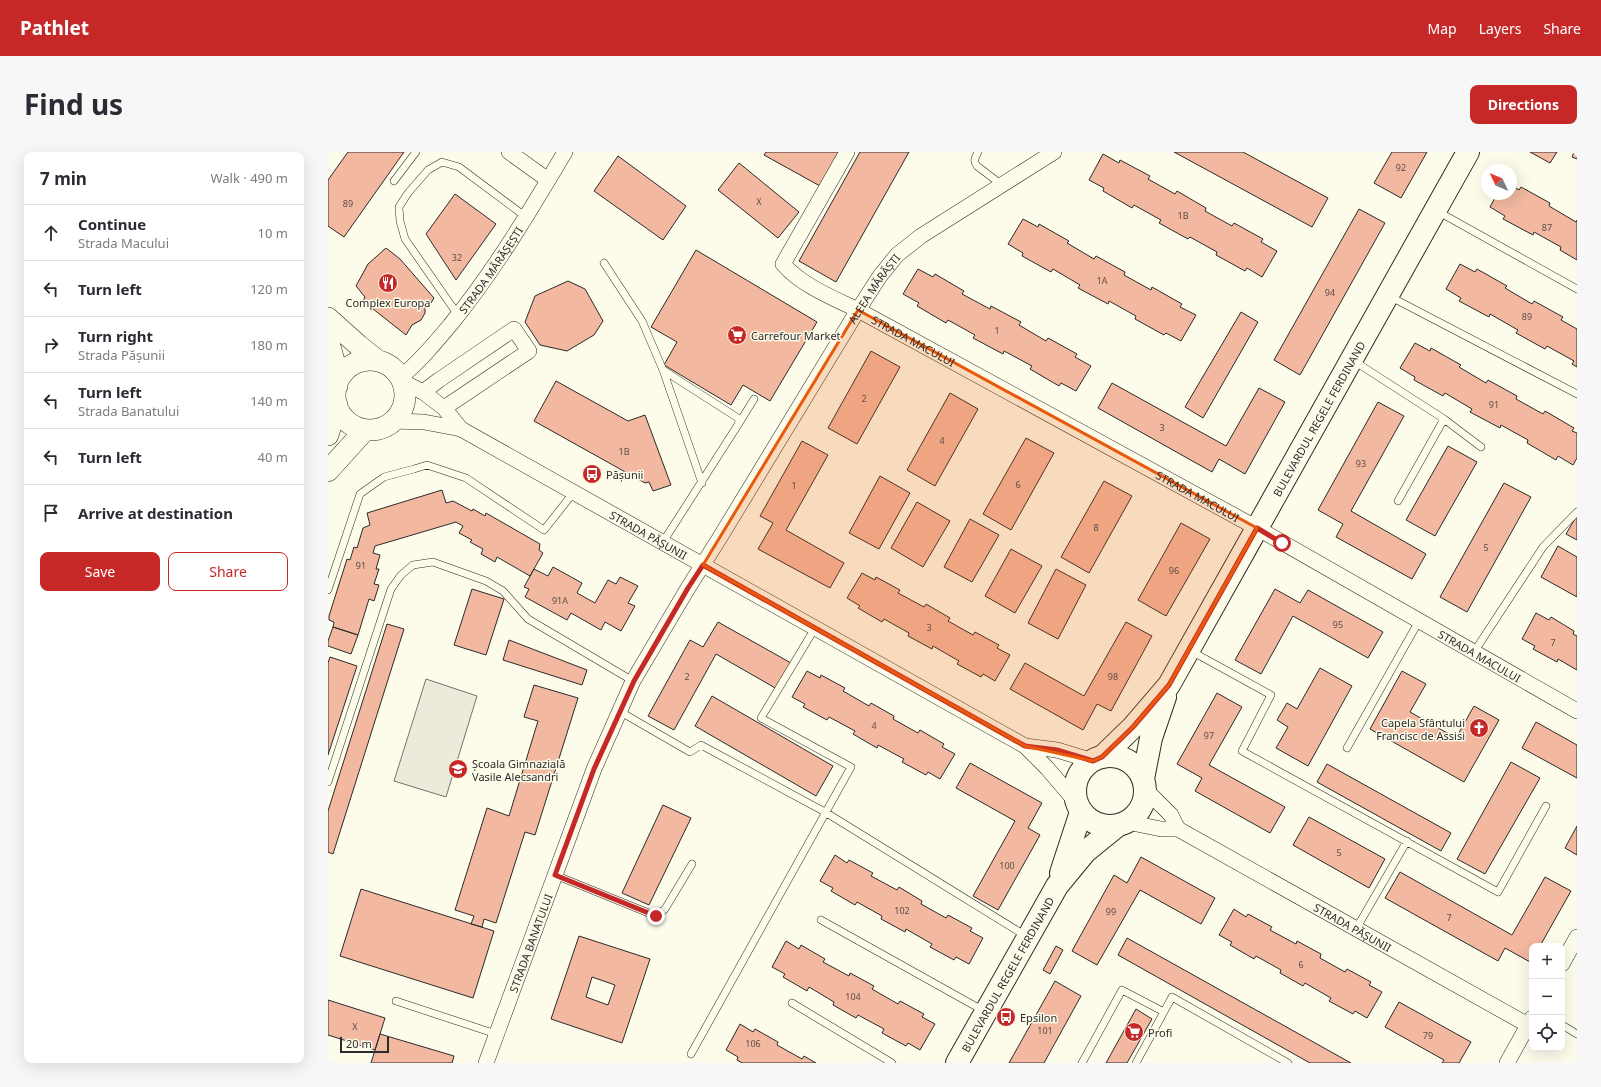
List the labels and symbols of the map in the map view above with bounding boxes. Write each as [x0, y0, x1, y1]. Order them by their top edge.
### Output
house number: 92 [1396, 161, 1406, 174]
north arrow [1481, 164, 1517, 200]
house number: X [756, 195, 762, 208]
house number: 89 [343, 197, 353, 210]
house number: 1B [1178, 209, 1189, 222]
house number: 87 [1542, 221, 1552, 234]
street label: STRADA MĂRĂȘEȘTI [455, 223, 526, 316]
street label: ALEEA MĂRĂȘTI [844, 250, 903, 326]
house number: 32 [452, 251, 462, 264]
restaurant icon: Complex Europa [377, 272, 399, 294]
house number: 1A [1097, 274, 1108, 287]
house number: 94 [1325, 286, 1335, 299]
place label: Complex Europa [346, 295, 431, 310]
house number: 89 [1522, 310, 1532, 323]
street label: STRADA MACULUI [869, 312, 958, 369]
supermarket icon: Carrefour Market [726, 324, 748, 346]
house number: 1 [994, 324, 1000, 337]
place label: Carrefour Market [751, 328, 841, 343]
street label: BULEVARDUL REGELE FERDINAND [1269, 338, 1368, 499]
house number: 2 [861, 392, 867, 405]
house number: 91 [1489, 398, 1499, 411]
house number: 3 [1159, 421, 1165, 434]
house number: 4 [939, 434, 945, 447]
house number: 1B [619, 445, 630, 458]
house number: 93 [1356, 457, 1366, 470]
bus stop icon: Pășunii [581, 463, 603, 485]
place label: Pășunii [606, 467, 643, 482]
street label: STRADA MACULUI [1154, 467, 1243, 525]
house number: 6 [1015, 478, 1021, 491]
house number: 1 [791, 479, 797, 492]
street label: STRADA PĂȘUNII [607, 507, 690, 562]
house number: 8 [1093, 521, 1099, 534]
route start [1273, 534, 1291, 552]
house number: 5 [1483, 541, 1489, 554]
house number: 91 [356, 559, 366, 572]
house number: 96 [1169, 564, 1179, 577]
house number: 91A [552, 594, 568, 607]
house number: 95 [1333, 618, 1343, 631]
house number: 3 [926, 621, 932, 634]
street label: STRADA MACULUI [1436, 626, 1524, 685]
house number: 7 [1550, 636, 1556, 649]
house number: 2 [684, 670, 690, 683]
house number: 98 [1108, 670, 1118, 683]
place label: Capela Sfântului Francisc de Assisi [1376, 715, 1465, 743]
church icon: Capela Sfântului Francisc de Assisi [1468, 717, 1490, 739]
house number: 4 [871, 719, 877, 732]
house number: 97 [1204, 729, 1214, 742]
place label: Școala Gimnazială Vasile Alecsandri [472, 756, 565, 784]
school or university icon: Școala Gimnazială Vasile Alecsandri [447, 758, 469, 780]
house number: 5 [1336, 846, 1342, 859]
house number: 100 [999, 859, 1015, 872]
street label: STRADA BANATULUI [505, 891, 555, 994]
street label: BULEVARDUL REGELE FERDINAND [957, 894, 1057, 1055]
street label: STRADA PĂȘUNII [1311, 899, 1395, 955]
house number: 102 [894, 904, 910, 917]
house number: 99 [1106, 905, 1116, 918]
route end [647, 907, 665, 925]
house number: 7 [1446, 911, 1452, 924]
house number: 6 [1298, 958, 1304, 971]
house number: 104 [845, 990, 861, 1003]
bus stop icon: Epsilon [995, 1006, 1017, 1028]
place label: Epsilon [1020, 1010, 1057, 1025]
house number: X [352, 1020, 358, 1033]
supermarket icon: Profi [1123, 1021, 1145, 1043]
house number: 101 [1037, 1024, 1053, 1037]
place label: Profi [1148, 1025, 1172, 1040]
house number: 79 [1423, 1029, 1433, 1042]
scale bar [340, 1035, 389, 1054]
house number: 106 [745, 1037, 761, 1050]

